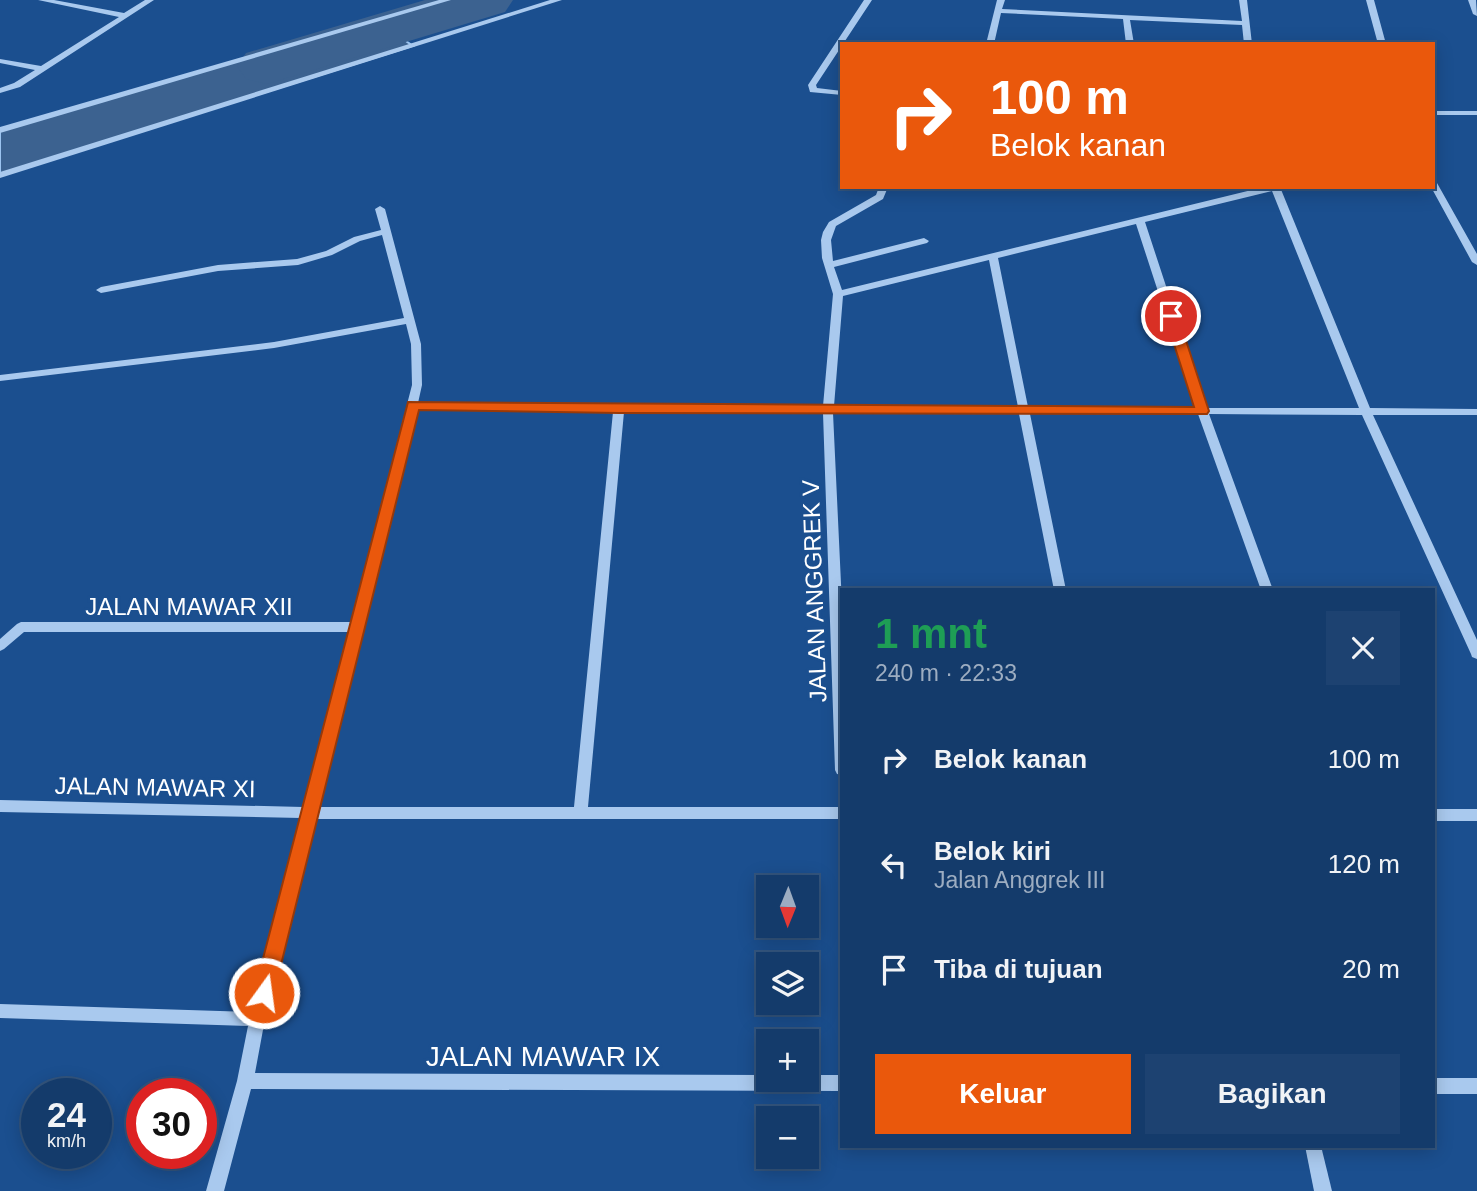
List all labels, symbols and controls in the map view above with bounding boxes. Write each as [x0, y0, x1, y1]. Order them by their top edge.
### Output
icon: right [875, 70, 966, 161]
text: 100 m [990, 70, 1129, 124]
text: Belok kanan [990, 127, 1166, 163]
pin [1141, 286, 1201, 346]
icon: arrive [1152, 297, 1190, 335]
street label: JALAN ANGGREK V [797, 479, 831, 703]
street label: JALAN MAWAR XII [85, 593, 293, 620]
text: 1 mnt [875, 610, 987, 657]
button: close [1326, 611, 1400, 685]
text: 240 m · 22:33 [875, 660, 1017, 686]
icon: right [875, 741, 913, 779]
text: Belok kanan [934, 744, 1087, 774]
text: 100 m [1328, 744, 1400, 774]
street label: JALAN MAWAR XI [54, 772, 256, 802]
text: Belok kiri [934, 836, 1051, 866]
icon: left [875, 846, 913, 884]
text: 120 m [1328, 849, 1400, 879]
text: Jalan Anggrek III [934, 867, 1105, 893]
north arrow [756, 875, 819, 938]
map controls [756, 875, 819, 1169]
icon: arrive [875, 951, 913, 989]
button: layers [756, 952, 819, 1015]
text: Tiba di tujuan [934, 954, 1103, 984]
text: 20 m [1342, 954, 1400, 984]
position arrow [227, 956, 301, 1030]
button: + [756, 1029, 819, 1092]
street label: JALAN MAWAR IX [426, 1041, 661, 1072]
button: Keluar [875, 1054, 1131, 1134]
button: Bagikan [1145, 1054, 1400, 1134]
speed limit sign: 30 [126, 1078, 217, 1169]
text: 24 [47, 1095, 86, 1134]
button: − [756, 1106, 819, 1169]
text: km/h [47, 1131, 86, 1151]

